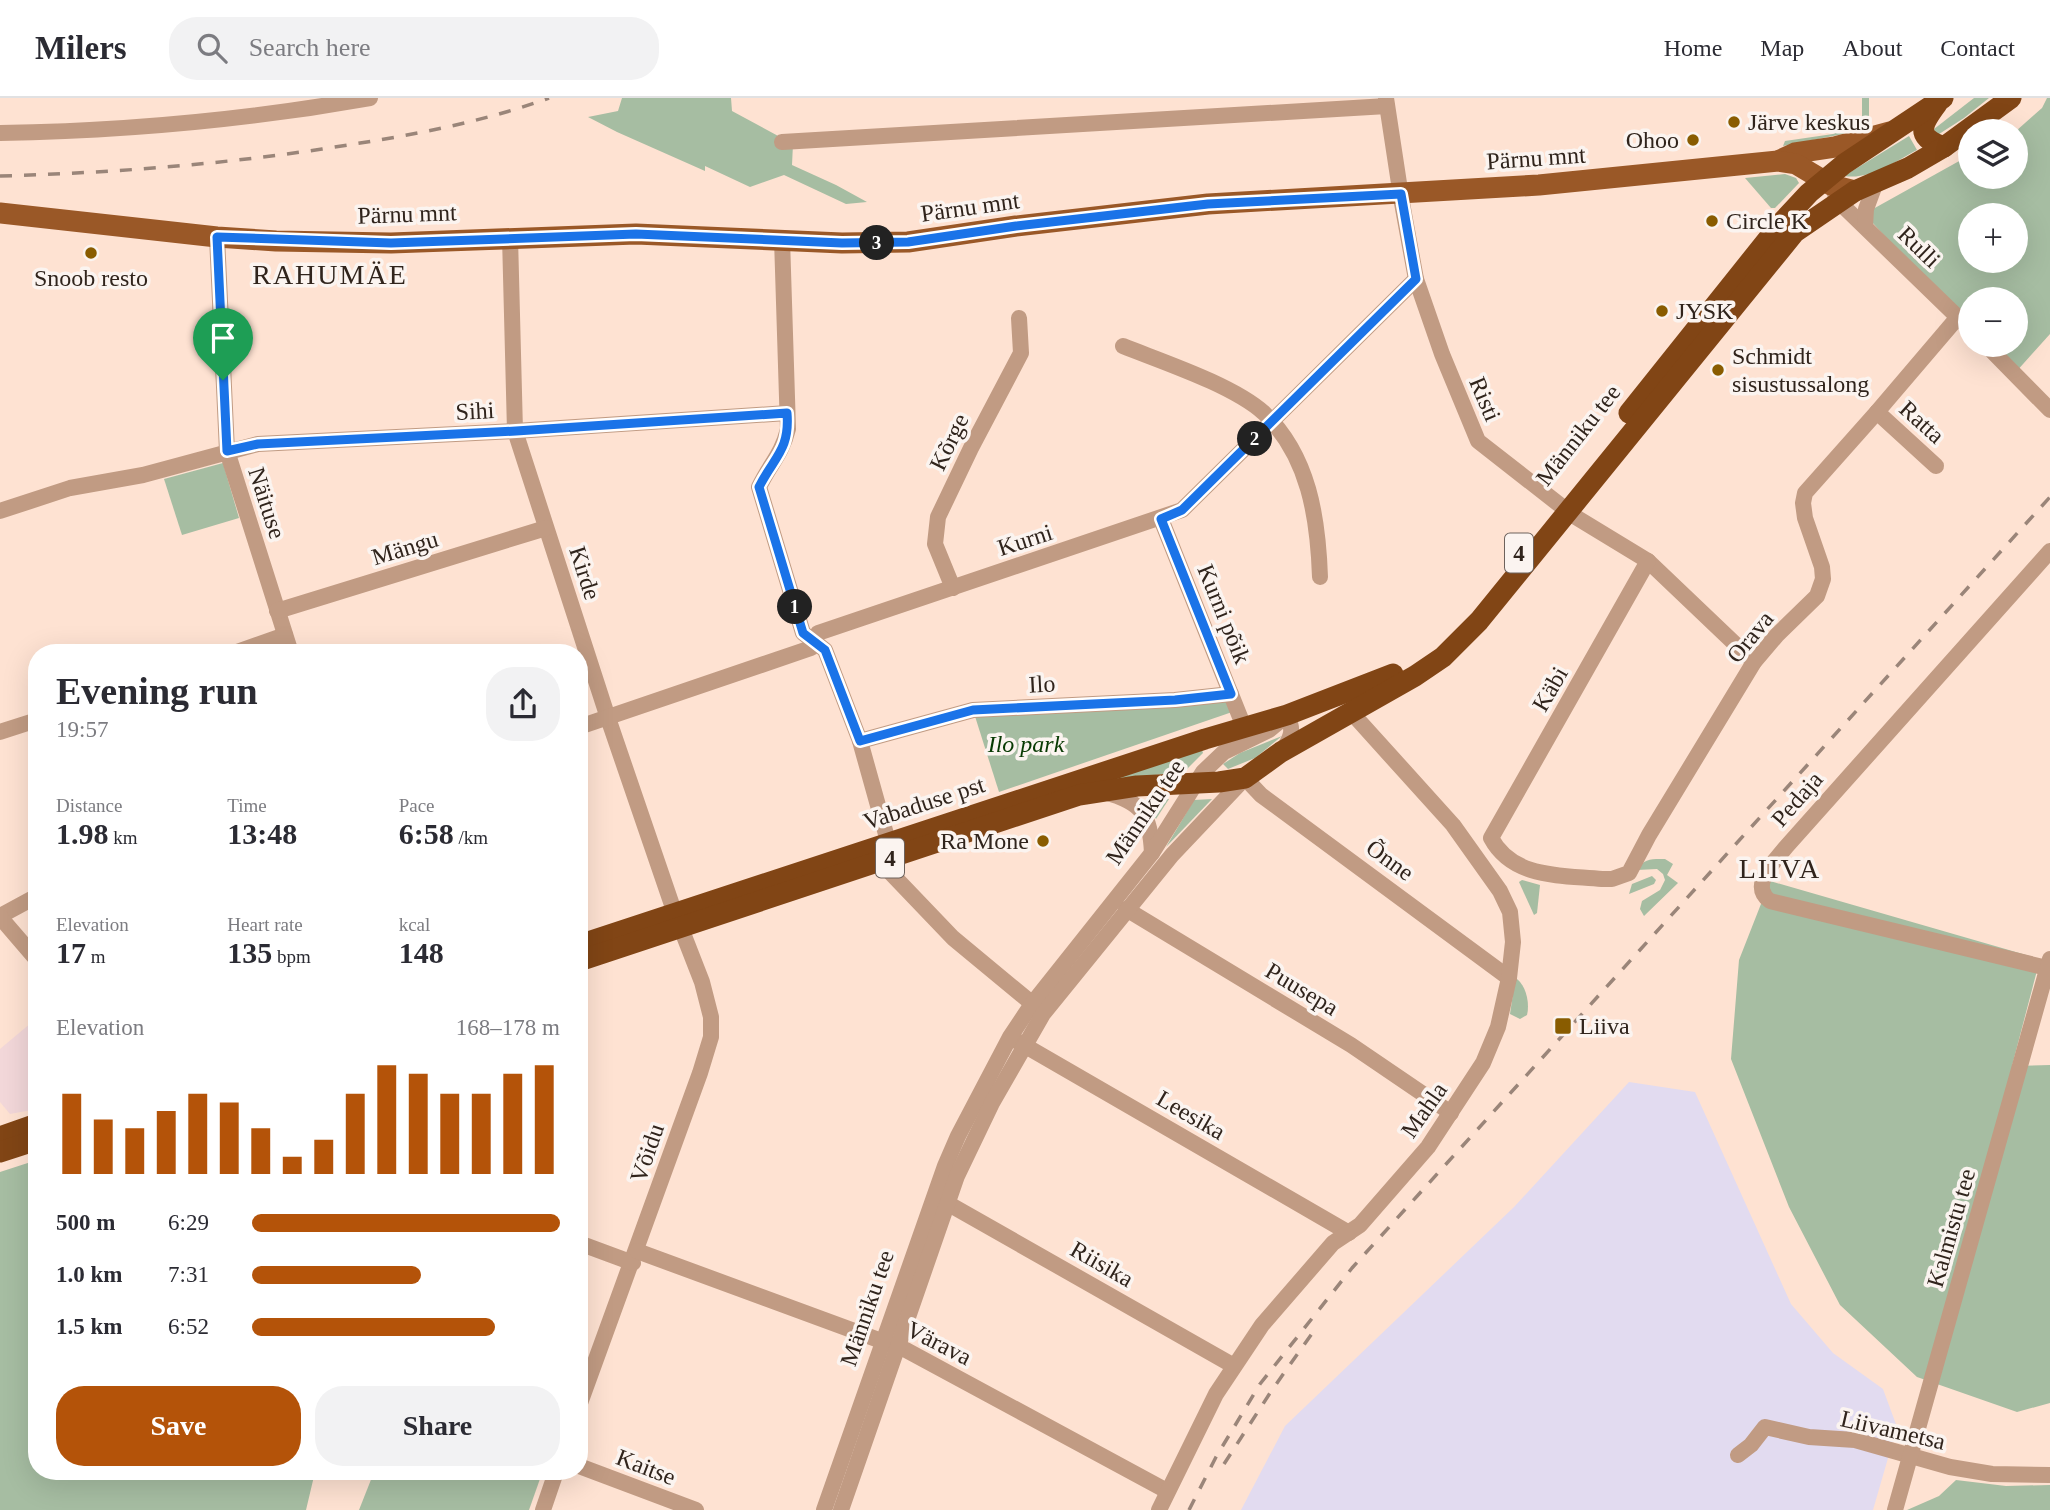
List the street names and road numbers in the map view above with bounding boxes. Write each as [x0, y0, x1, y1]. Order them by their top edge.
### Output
street label: Pärnu mnt [1486, 142, 1587, 174]
street label: Pärnu mnt [919, 187, 1021, 227]
street label: Pärnu mnt [357, 199, 457, 229]
street label: Rulli [1893, 221, 1946, 273]
street label: Risti [1464, 373, 1506, 425]
street label: Männiku tee [1531, 379, 1625, 491]
street label: Ratta [1894, 395, 1950, 449]
street label: Sihi [455, 397, 495, 425]
street label: Kõrge [924, 410, 974, 474]
street label: Näituse [243, 464, 291, 542]
street label: Kurni [994, 519, 1056, 561]
street label: Mängu [369, 526, 441, 570]
road number: 4 [1505, 534, 1533, 573]
street label: Kirde [564, 543, 606, 603]
street label: Kurni põik [1192, 561, 1256, 667]
street label: Orava [1721, 606, 1779, 668]
street label: Käbi [1527, 662, 1573, 716]
street label: Ilo [1028, 670, 1056, 698]
street label: Männiku tee [1100, 755, 1190, 869]
street label: Pedaja [1766, 766, 1828, 832]
street label: Vabaduse pst [860, 771, 988, 835]
street label: Õnne [1361, 834, 1419, 886]
road number: 4 [876, 838, 904, 878]
street label: Puusepa [1261, 957, 1343, 1021]
street label: Mahla [1396, 1077, 1452, 1143]
street label: Leesika [1152, 1085, 1230, 1145]
street label: Võidu [625, 1120, 669, 1186]
street label: Kalmistu tee [1922, 1166, 1980, 1290]
street label: Riisika [1066, 1236, 1138, 1292]
street label: Männiku tee [835, 1247, 899, 1369]
street label: Värava [902, 1316, 976, 1370]
street label: Liivametsa [1838, 1405, 1948, 1455]
street label: Kaitse [613, 1444, 679, 1490]

